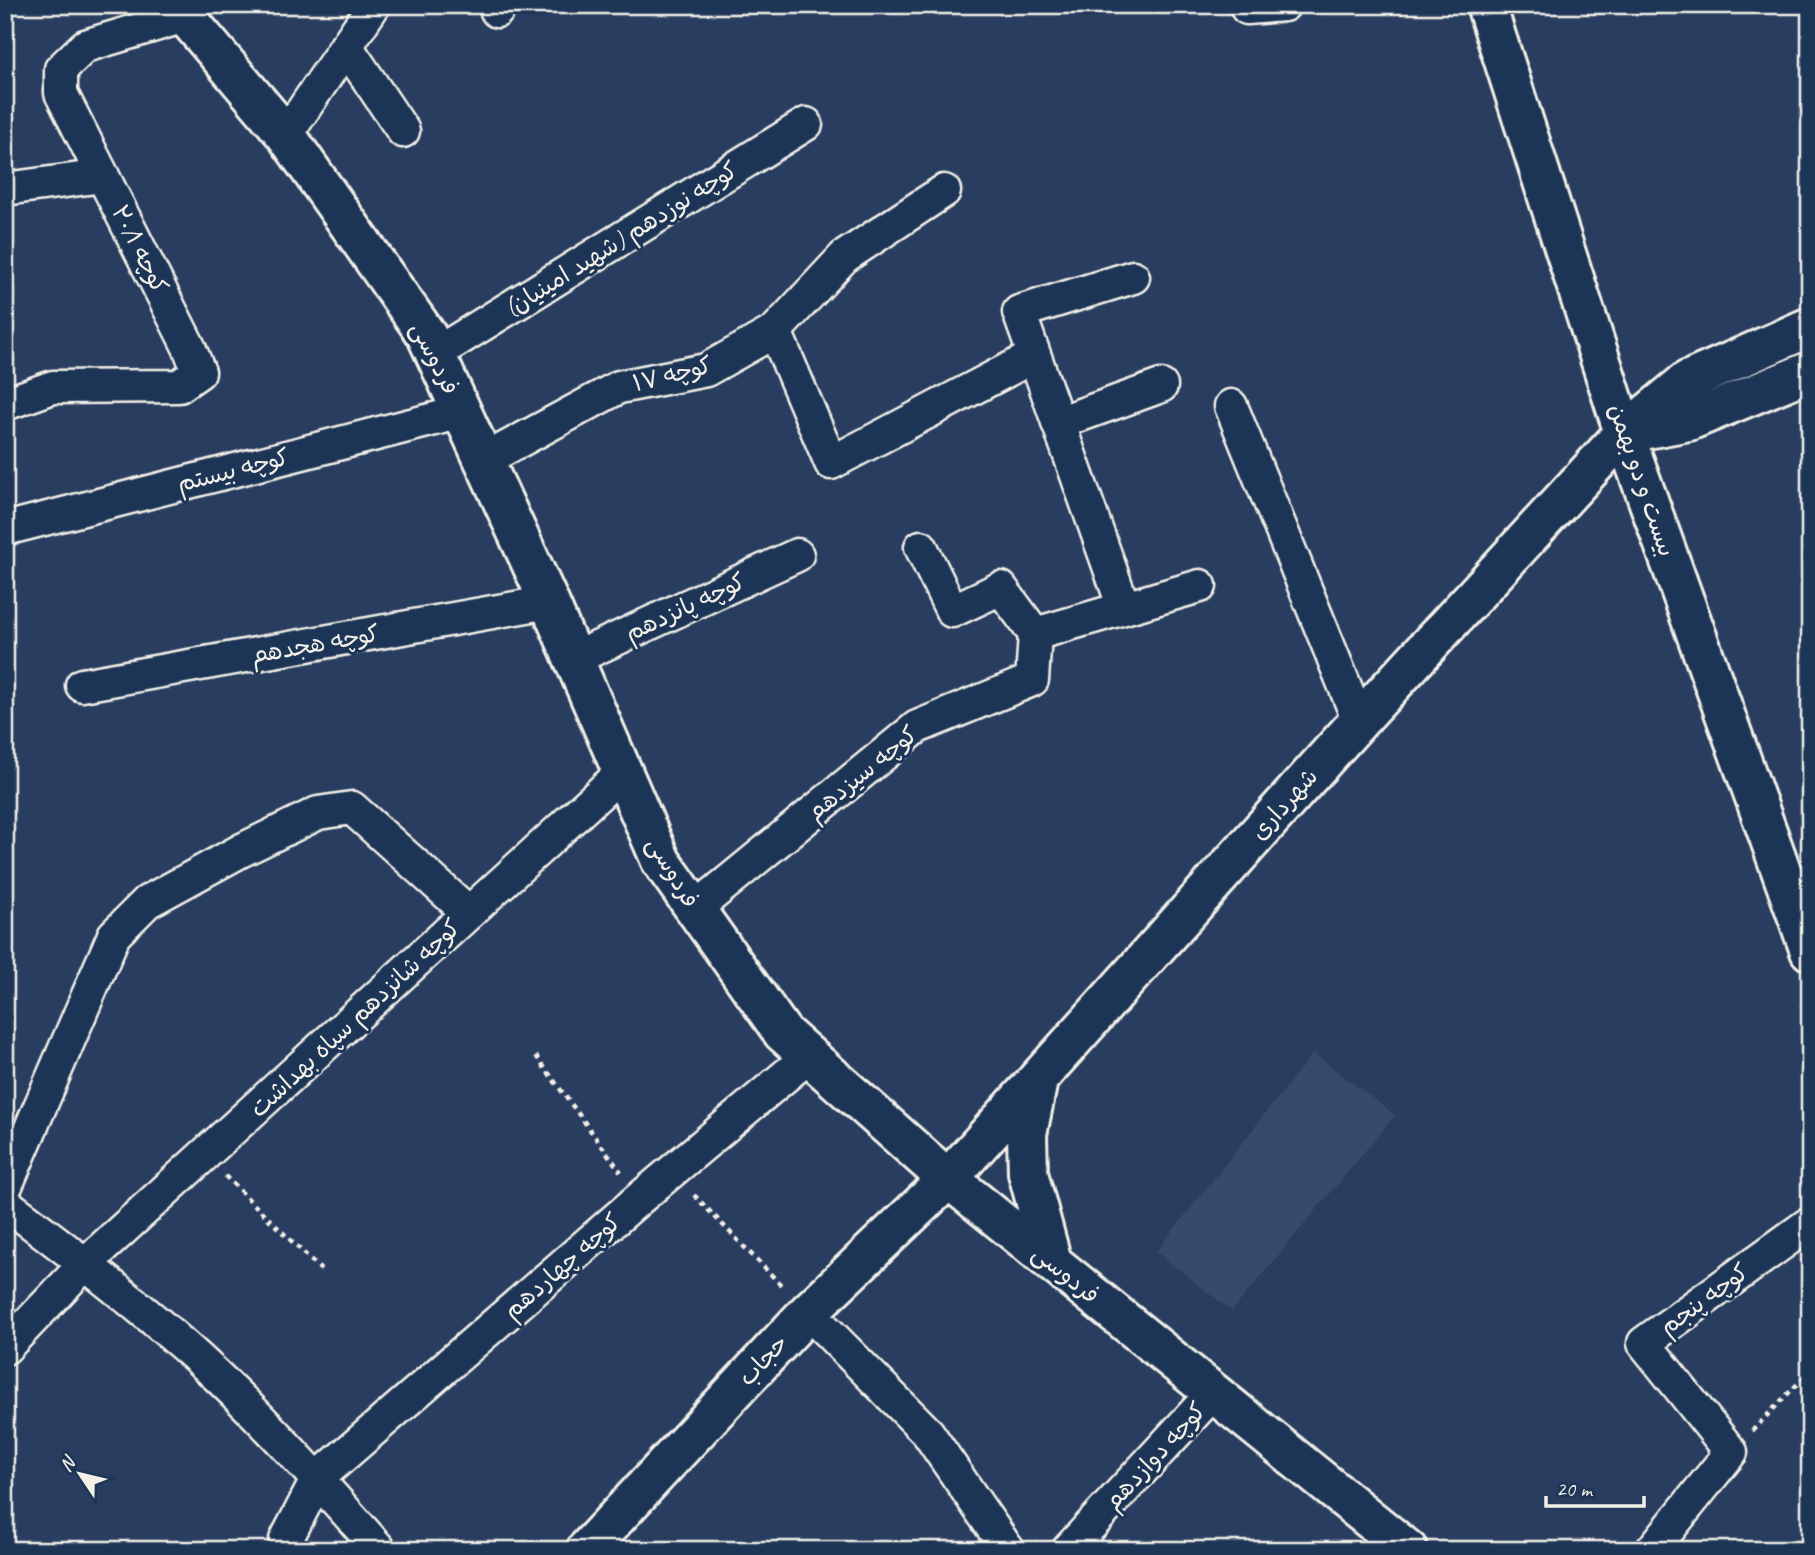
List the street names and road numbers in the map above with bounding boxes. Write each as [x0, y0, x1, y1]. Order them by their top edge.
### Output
street label: کوچه نوزدهم (شهید امینیان) [499, 155, 745, 326]
street label: کوچه ۲۰/۱ [105, 200, 175, 298]
street label: فردوسی [404, 317, 466, 399]
street label: ۱۷ کوچه [629, 350, 715, 398]
street label: بیست و دو بهمن [1602, 400, 1682, 560]
street label: کوچه بیستم [174, 442, 293, 501]
street label: کوچه پانزدهم [620, 566, 751, 651]
street label: کوچه هجدهم [249, 618, 382, 673]
street label: کوچه سیزدهم [800, 719, 926, 829]
street label: شهرداری [1244, 762, 1324, 846]
street label: فردوسی [640, 831, 706, 913]
street label: کوچه شانزدهم سپاه بهداشت [243, 912, 469, 1126]
street label: کوچه چهاردهم [497, 1207, 629, 1328]
street label: فردوسی [1026, 1238, 1106, 1310]
street label: کوچه پنجم [1654, 1257, 1756, 1344]
street label: حجاب [732, 1328, 794, 1392]
street label: کوچه دوازدهم [1098, 1396, 1215, 1518]

